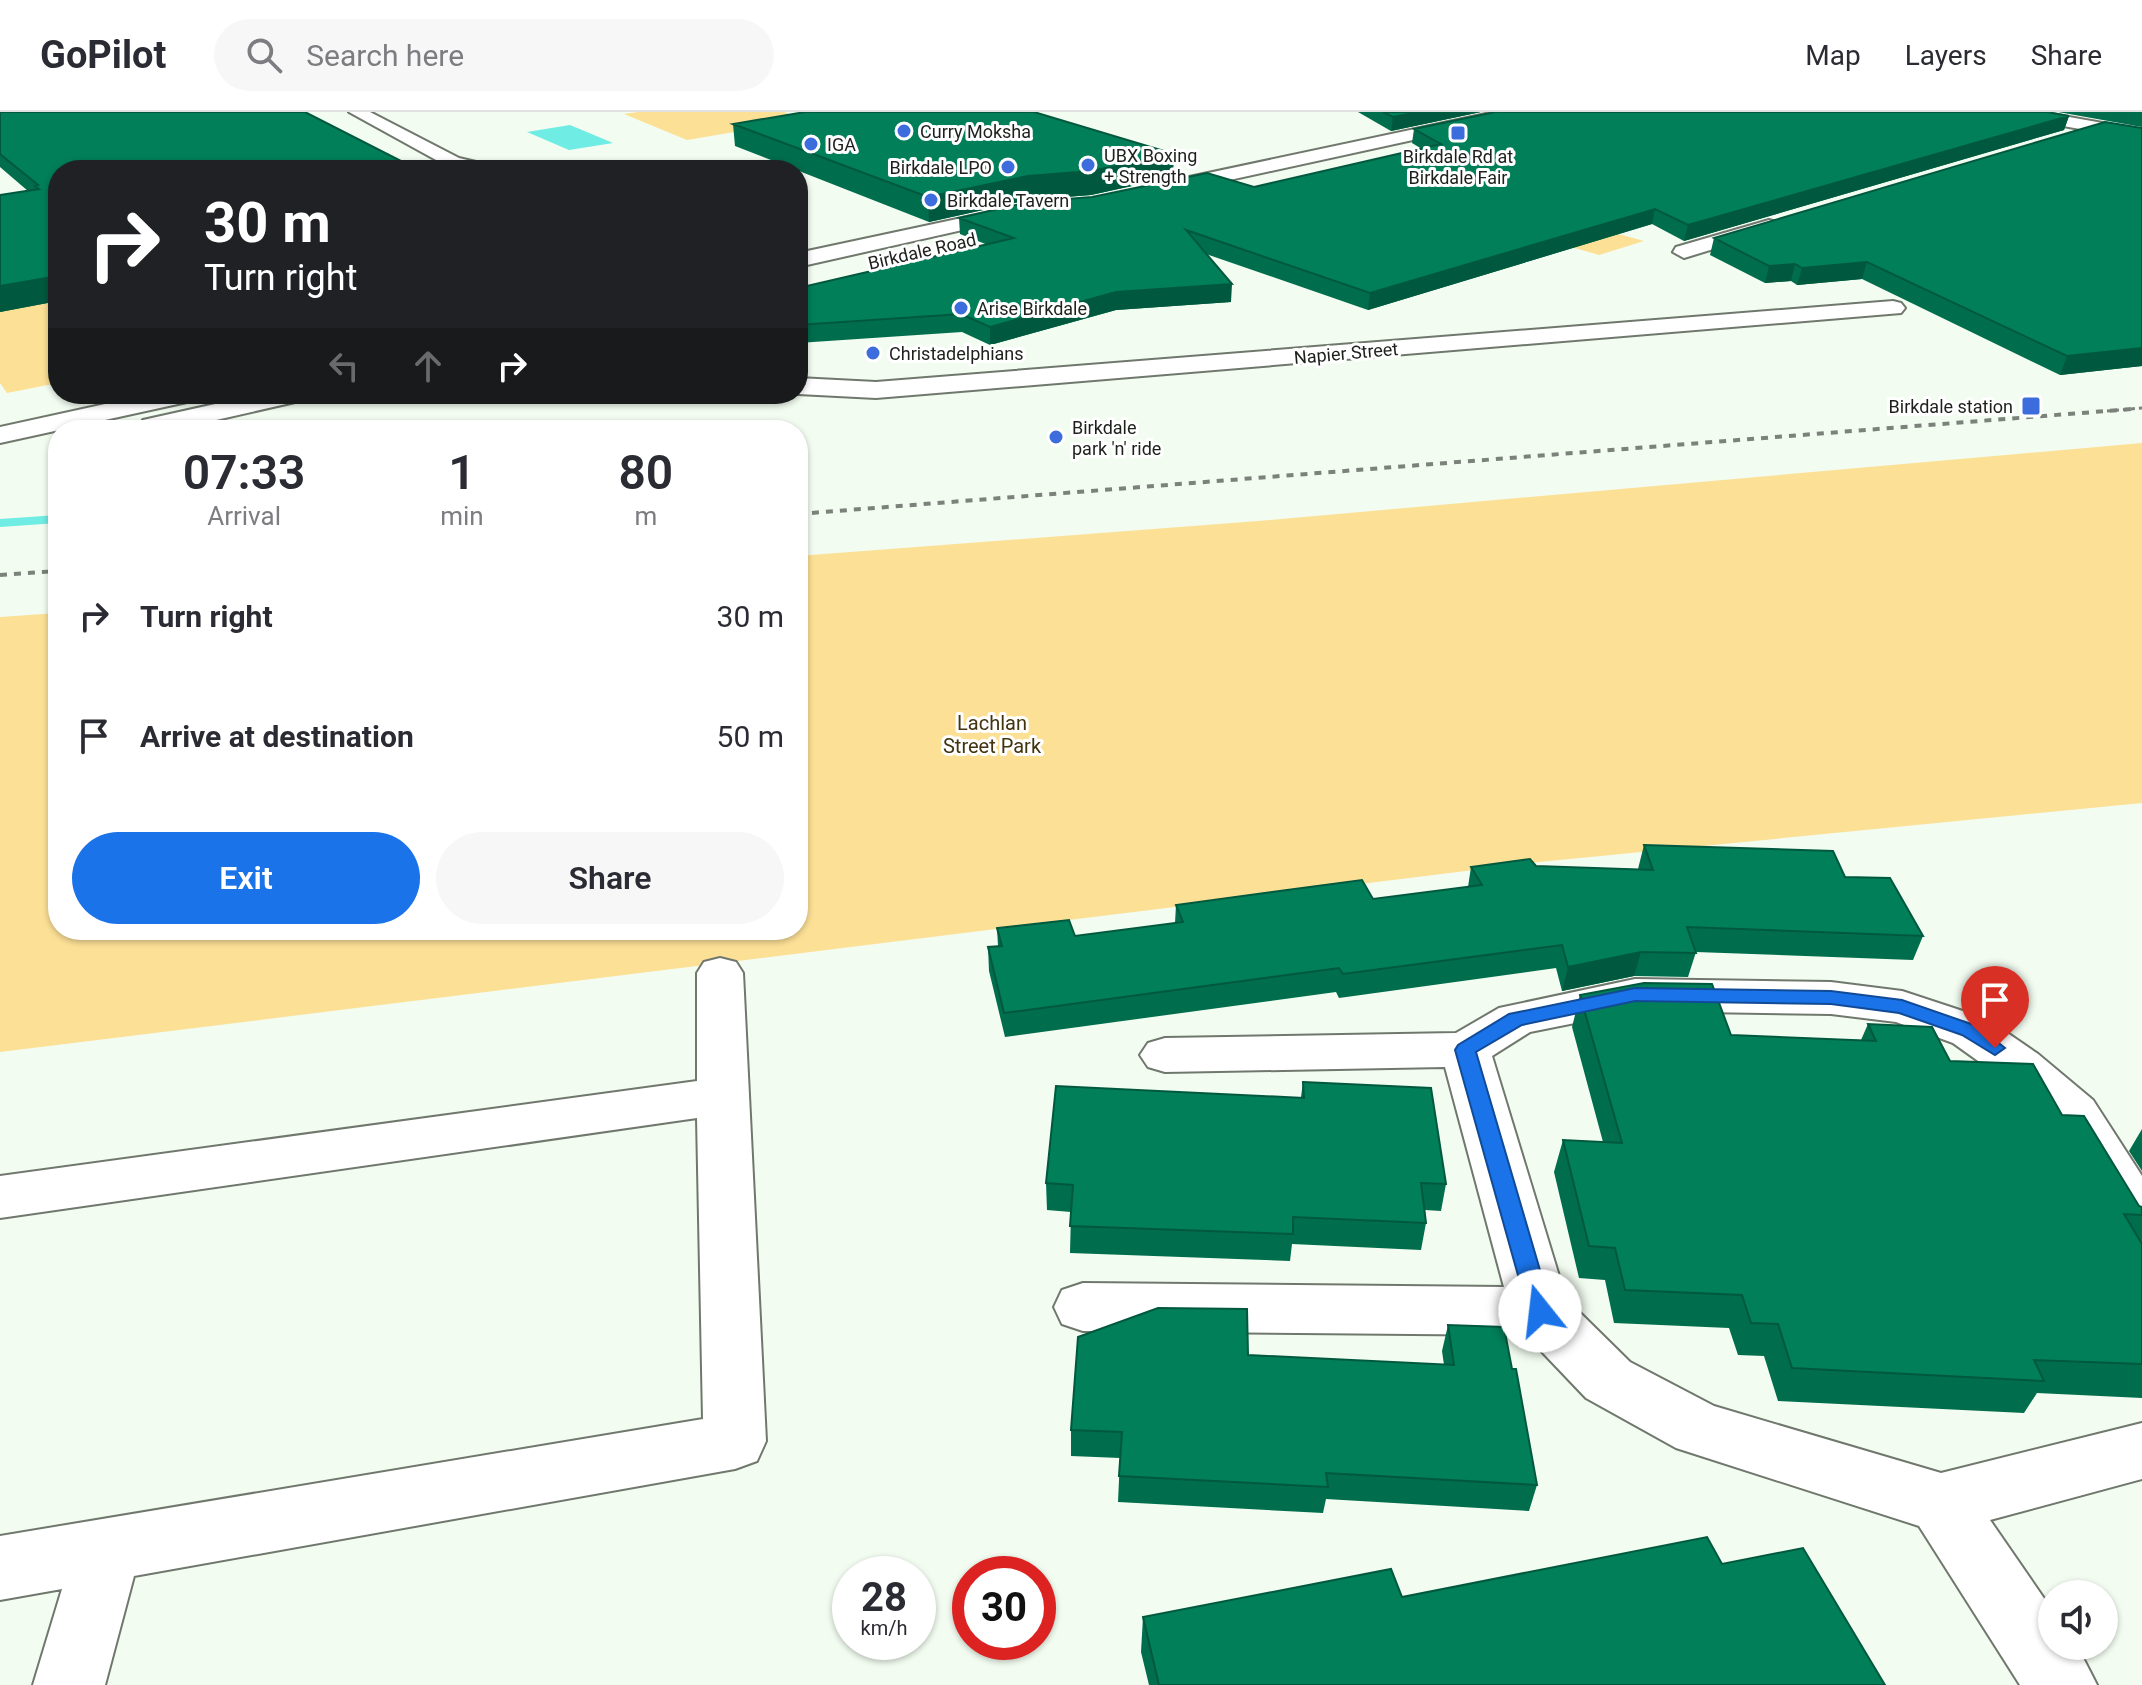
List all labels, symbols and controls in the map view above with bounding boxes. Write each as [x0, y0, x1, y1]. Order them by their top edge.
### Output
search box [214, 19, 774, 91]
text: GoPilot [40, 33, 166, 77]
icon: search [242, 33, 286, 77]
text: Search here [306, 38, 464, 73]
text: Map [1805, 39, 1861, 72]
text: Layers [1905, 39, 1987, 72]
text: Share [2031, 39, 2102, 72]
place label: Curry Moksha [920, 121, 1031, 142]
marker: Curry Moksha [895, 122, 913, 140]
marker: Birkdale Rd at Birkdale Fair [1449, 124, 1467, 142]
place label: IGA [827, 134, 856, 155]
marker: IGA [802, 135, 820, 153]
place label: UBX Boxing + Strength [1104, 145, 1197, 187]
place label: Birkdale Rd at Birkdale Fair [1403, 146, 1513, 188]
marker: UBX Boxing + Strength [1079, 156, 1097, 174]
place label: Birkdale LPO [890, 157, 992, 178]
marker: Birkdale LPO [999, 158, 1017, 176]
text: 30 m [204, 190, 331, 256]
place label: Birkdale Tavern [947, 190, 1069, 211]
marker: Birkdale Tavern [922, 191, 940, 209]
icon: right [72, 192, 176, 296]
street label: Birkdale Road [866, 228, 978, 274]
text: Turn right [204, 257, 357, 299]
place label: Arise Birkdale [977, 298, 1087, 319]
marker: Arise Birkdale [952, 299, 970, 317]
street label: Napier Street [1293, 338, 1399, 368]
place label: Christadelphians [889, 343, 1024, 364]
icon: left [322, 344, 366, 388]
icon: ahead [406, 344, 450, 388]
icon: right [490, 344, 534, 388]
marker: Christadelphians [864, 344, 882, 362]
marker: Birkdale station [2020, 395, 2042, 417]
place label: Birkdale station [1889, 396, 2013, 417]
place label: Birkdale park 'n' ride [1072, 417, 1161, 459]
marker: Birkdale park 'n' ride [1047, 428, 1065, 446]
text: 07:33 [183, 444, 305, 501]
text: 1 [448, 444, 476, 501]
text: 80 [618, 444, 673, 501]
text: Arrival [207, 501, 281, 531]
text: min [440, 501, 484, 531]
text: m [634, 501, 657, 531]
icon: right [72, 594, 116, 638]
text: Turn right [140, 599, 273, 634]
text: 30 m [717, 599, 784, 634]
park label: Lachlan Street Park [943, 711, 1042, 758]
icon: arrive [72, 714, 116, 758]
text: Arrive at destination [140, 719, 414, 754]
text: 50 m [717, 719, 784, 754]
button: Exit [72, 832, 420, 924]
button: Share [436, 832, 784, 924]
pin [1961, 966, 2029, 1048]
icon: arrive [1973, 978, 2017, 1022]
position arrow [1498, 1269, 1582, 1353]
speed limit sign: 30 [952, 1556, 1056, 1660]
text: 28 [861, 1574, 907, 1621]
map controls [2038, 1580, 2118, 1660]
button: sound [2038, 1580, 2118, 1660]
text: km/h [861, 1616, 907, 1640]

